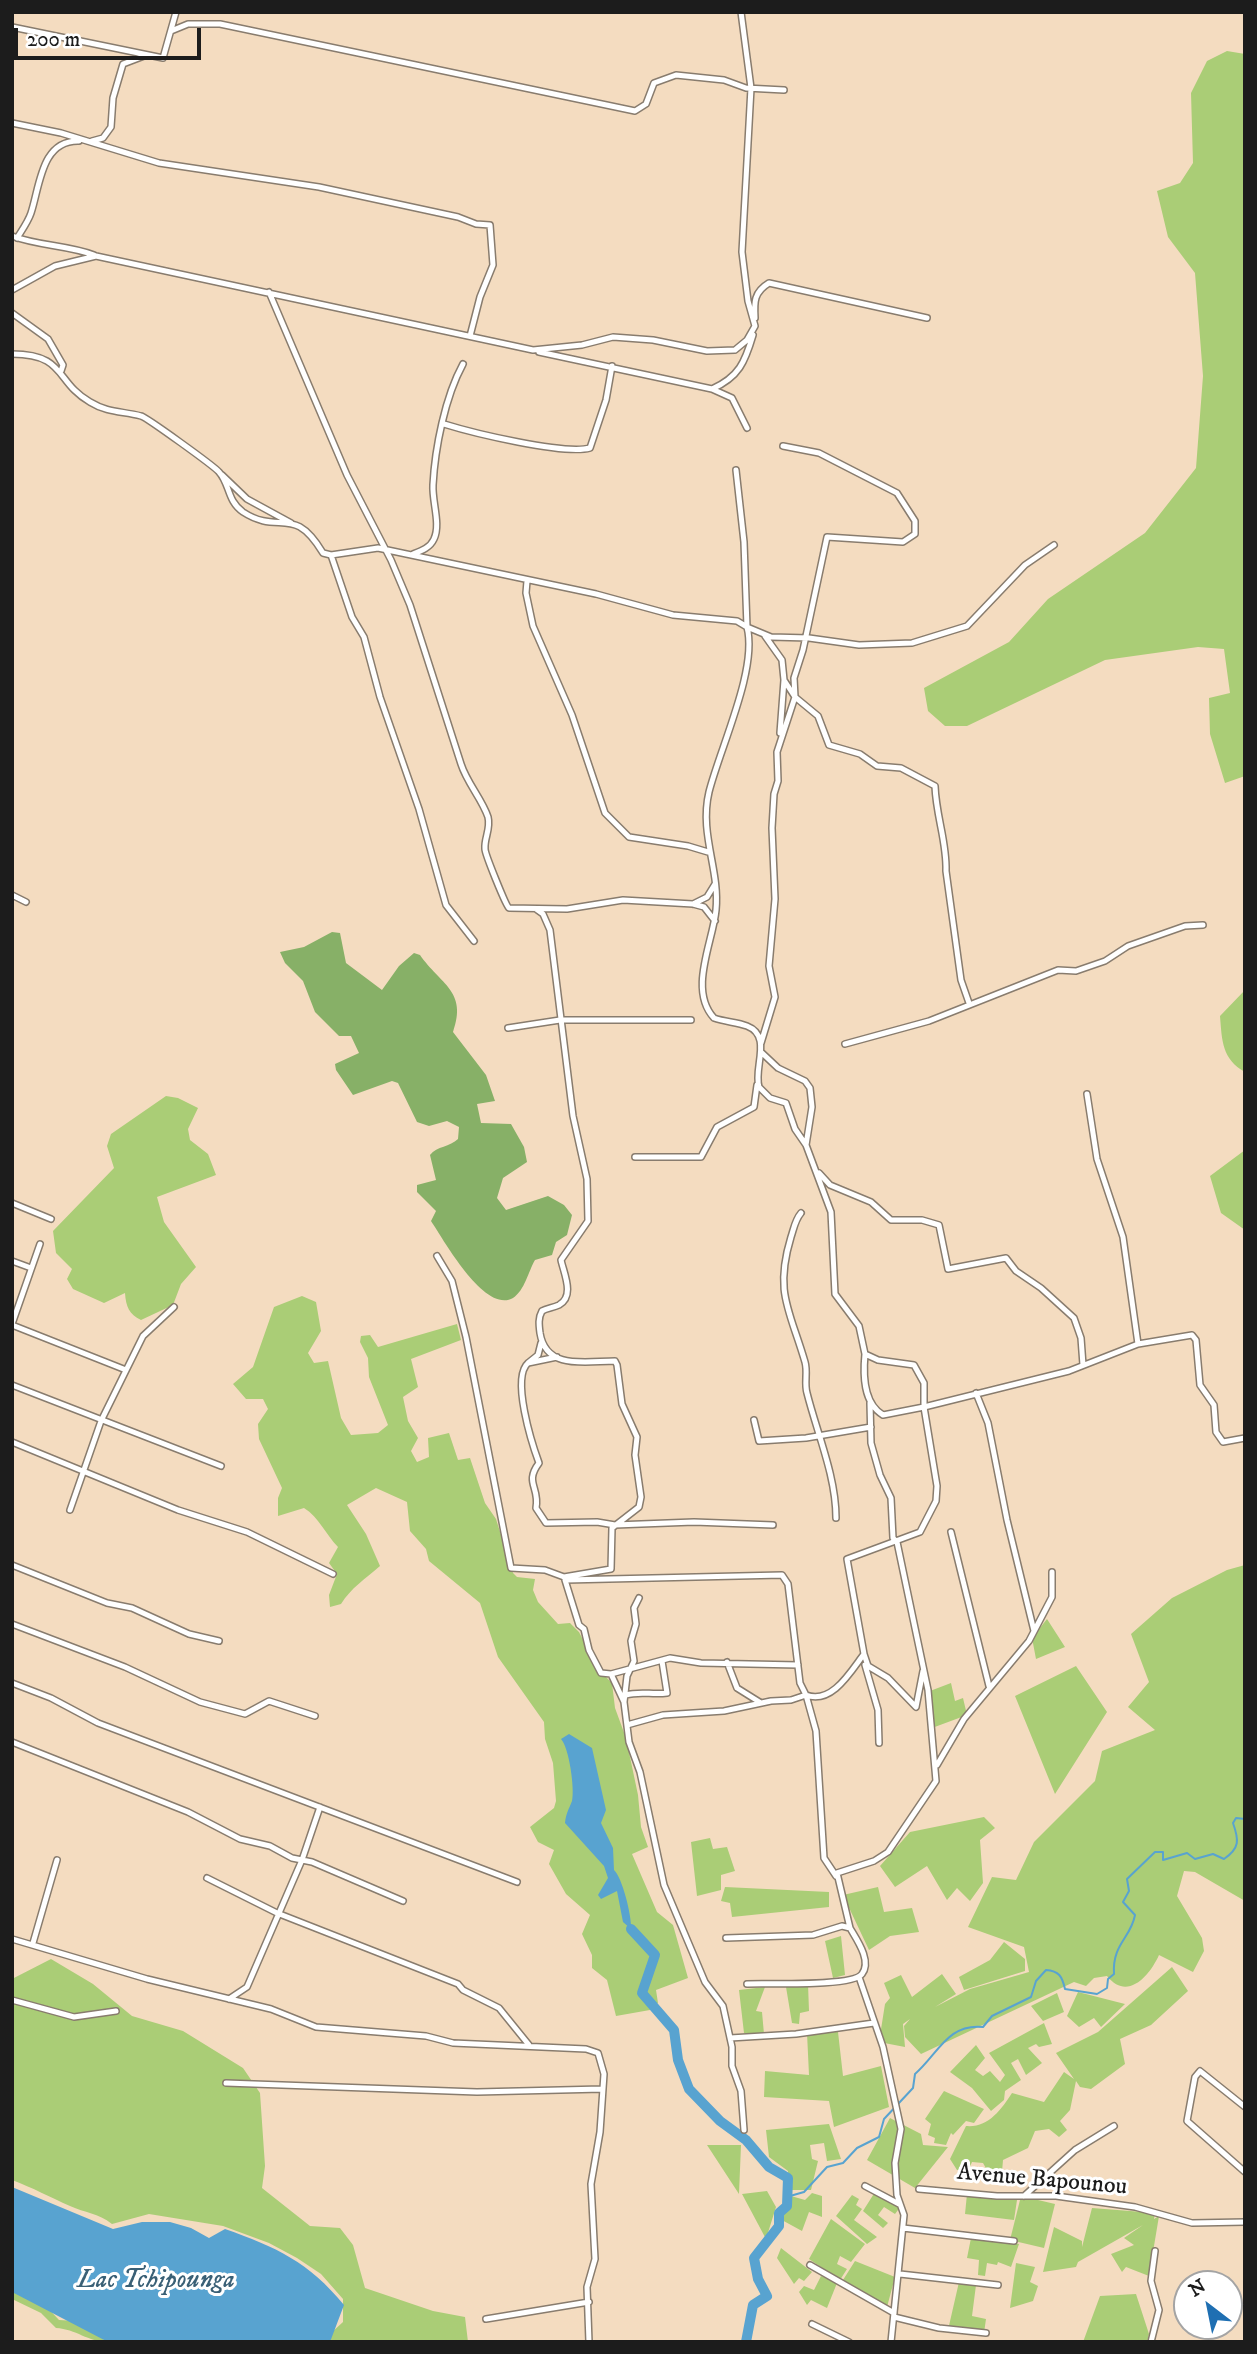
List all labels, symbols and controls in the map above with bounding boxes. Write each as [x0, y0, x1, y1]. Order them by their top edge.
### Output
scale bar [18, 14, 205, 58]
text: 200 m [27, 27, 80, 53]
street label: Avenue Bapounou [956, 2159, 1128, 2203]
water label: Lac Tchipounga [77, 2266, 235, 2298]
north arrow [1173, 2270, 1243, 2340]
text: N [1185, 2275, 1210, 2302]

